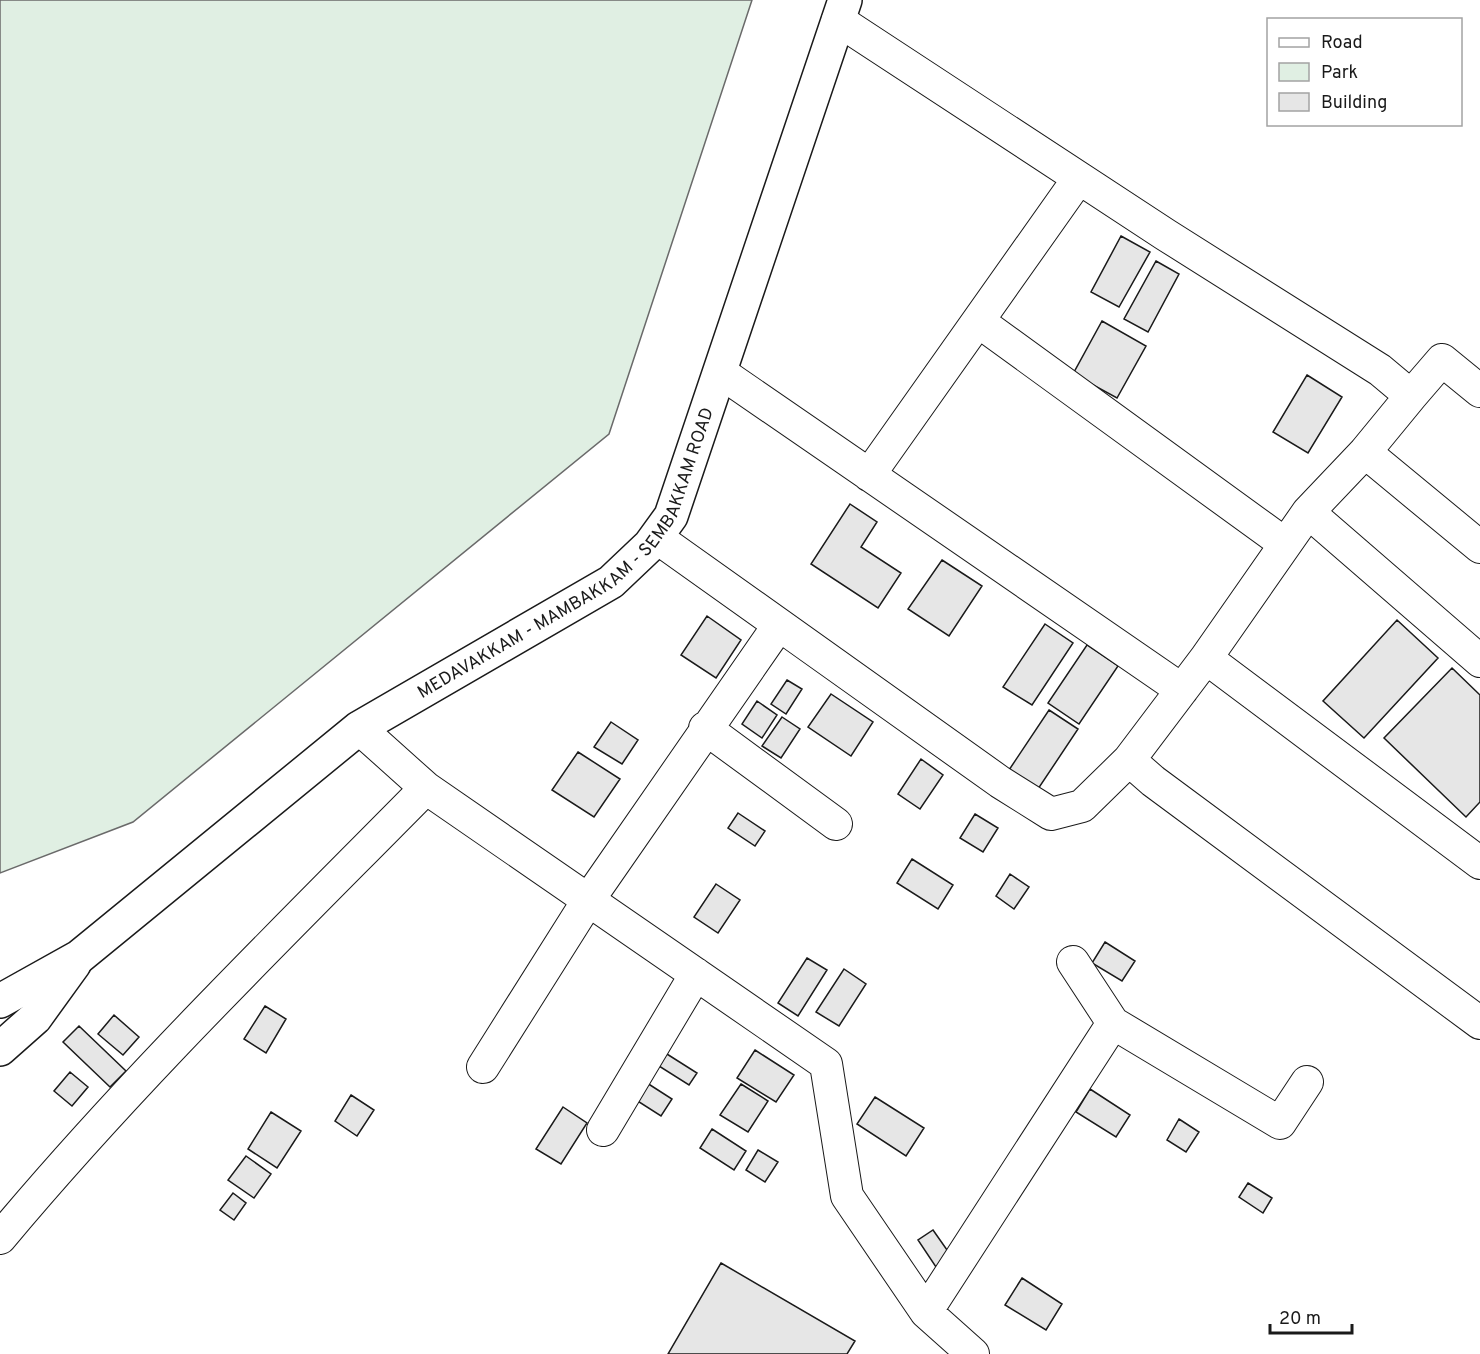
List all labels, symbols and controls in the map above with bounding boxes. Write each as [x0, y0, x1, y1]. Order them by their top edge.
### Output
legend [1267, 18, 1462, 126]
text: Road [1321, 32, 1363, 55]
text: Park [1321, 62, 1358, 85]
text: Building [1321, 92, 1387, 115]
street label: MEDAVAKKAM - MAMBAKKAM - SEMBAKKAM ROAD [414, 405, 720, 705]
scale bar [1270, 1297, 1352, 1335]
text: 20 m [1279, 1308, 1321, 1331]

